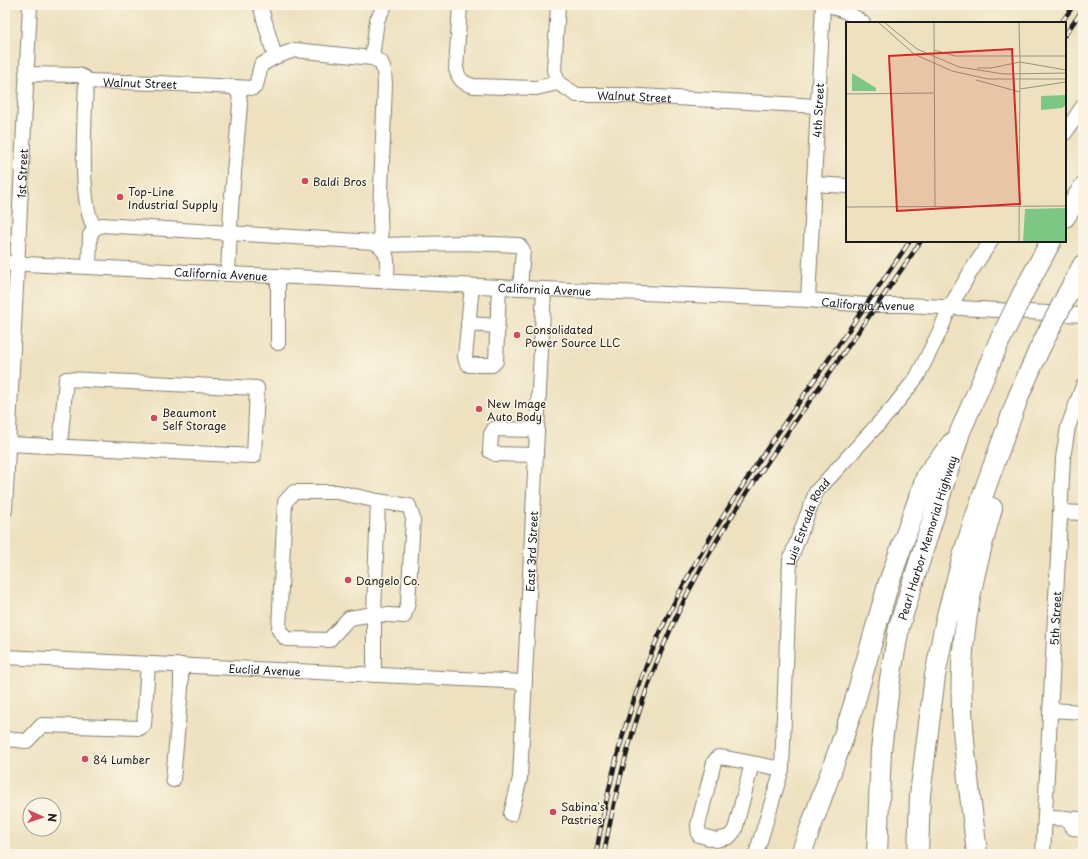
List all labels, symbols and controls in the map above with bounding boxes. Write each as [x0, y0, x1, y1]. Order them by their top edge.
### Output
inset map [846, 22, 1066, 242]
street label: Walnut Street [103, 73, 178, 92]
street label: 4th Street [808, 82, 828, 138]
street label: Walnut Street [597, 87, 672, 106]
street label: 1st Street [12, 148, 31, 199]
place label: Baldi Bros [313, 173, 367, 190]
marker: Baldi Bros [300, 176, 310, 186]
place label: Top-Line Industrial Supply [128, 183, 218, 213]
marker: Top-Line Industrial Supply [115, 192, 125, 202]
street label: California Avenue [174, 263, 268, 284]
street label: California Avenue [497, 278, 591, 299]
street label: California Avenue [821, 293, 915, 314]
place label: Consolidated Power Source LLC [525, 321, 620, 351]
marker: Consolidated Power Source LLC [512, 330, 522, 340]
place label: New Image Auto Body [487, 395, 546, 425]
place label: Beaumont Self Storage [162, 404, 227, 434]
marker: New Image Auto Body [474, 404, 484, 414]
marker: Beaumont Self Storage [149, 413, 159, 423]
street label: Pearl Harbor Memorial Highway [893, 453, 961, 622]
street label: Luis Estrada Road [781, 474, 834, 566]
street label: East 3rd Street [521, 510, 542, 592]
place label: Dangelo Co. [356, 572, 420, 589]
marker: Dangelo Co. [343, 575, 353, 585]
street label: 5th Street [1045, 590, 1065, 646]
street label: Euclid Avenue [228, 659, 301, 680]
place label: 84 Lumber [93, 751, 151, 768]
marker: 84 Lumber [80, 754, 90, 764]
north arrow [22, 797, 62, 837]
place label: Sabina's Pastries [561, 798, 605, 828]
marker: Sabina's Pastries [548, 807, 558, 817]
text: N [44, 813, 61, 823]

